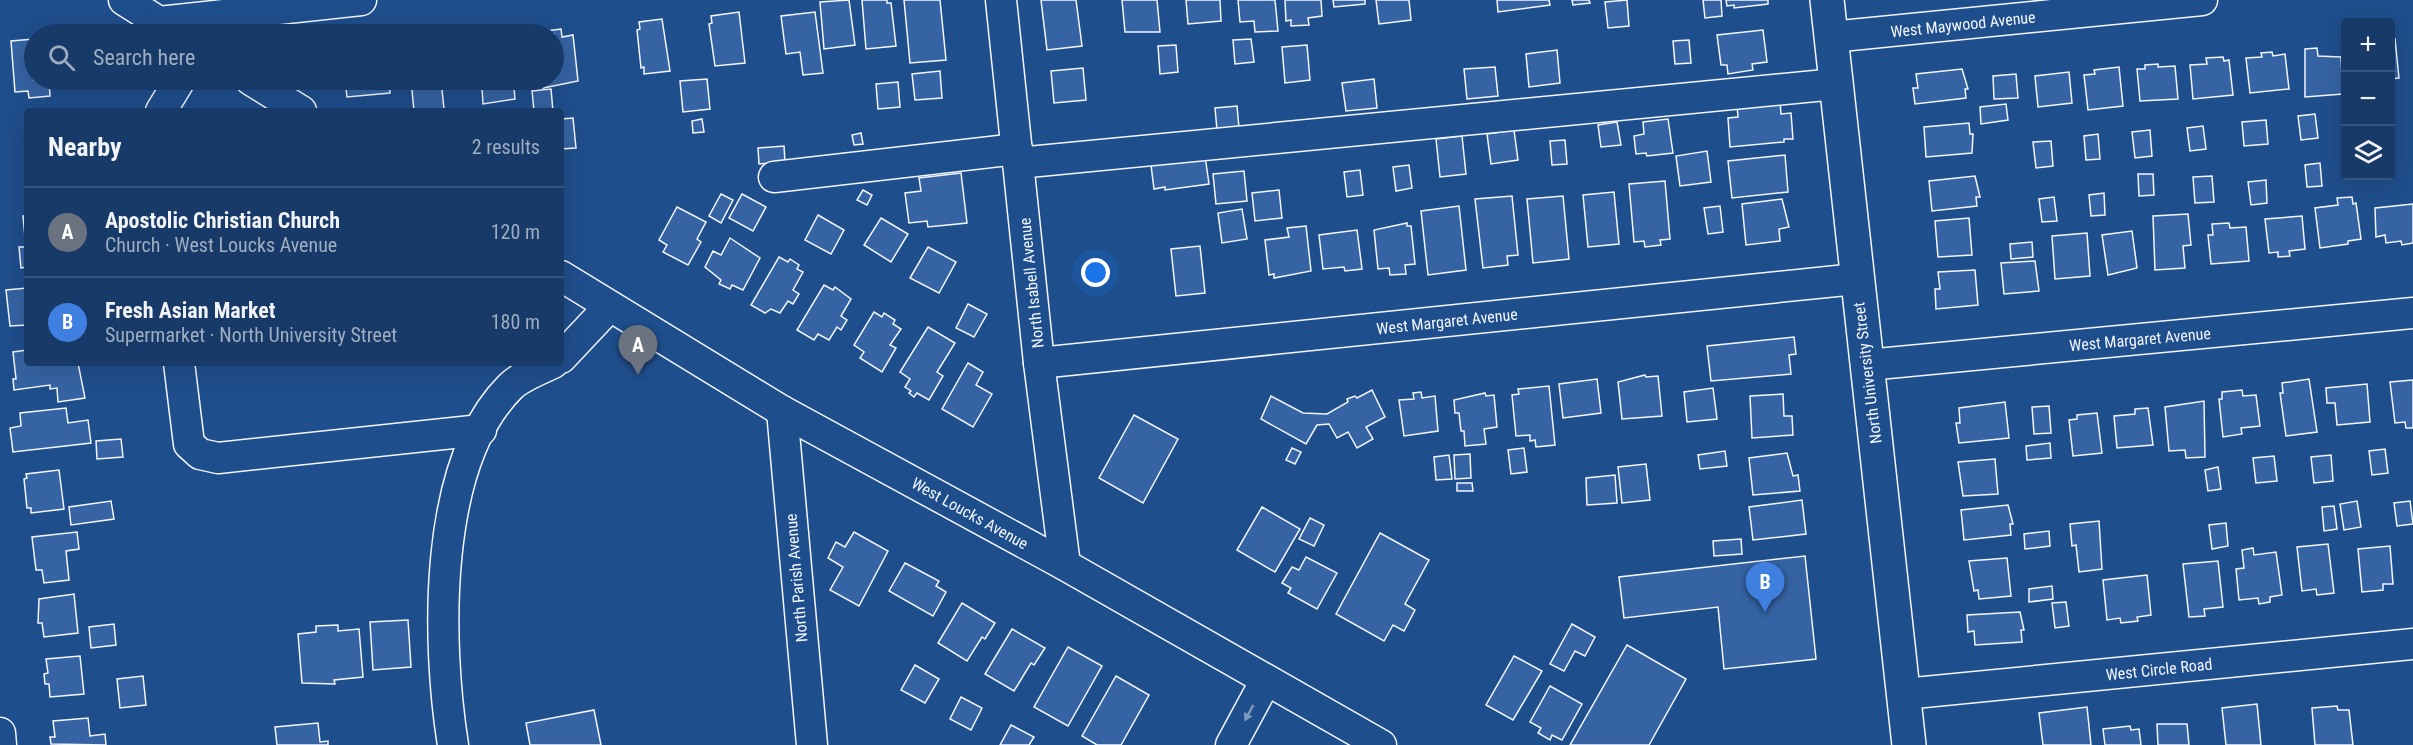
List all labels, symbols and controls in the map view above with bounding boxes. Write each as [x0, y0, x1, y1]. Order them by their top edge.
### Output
street label: West Maywood Avenue [1890, 7, 2036, 42]
map controls [2341, 18, 2395, 180]
button: + [2341, 18, 2395, 72]
search box [24, 24, 564, 90]
icon: search [45, 41, 78, 74]
text: Search here [93, 45, 195, 70]
button: − [2341, 72, 2395, 126]
button: layers [2341, 126, 2395, 180]
text: Nearby [48, 132, 122, 162]
text: 2 results [472, 135, 540, 159]
text: Apostolic Christian Church [105, 208, 340, 233]
street label: North Isabell Avenue [1015, 217, 1048, 349]
text: A [62, 220, 73, 244]
text: 120 m [491, 220, 540, 244]
text: Church · West Loucks Avenue [105, 233, 337, 257]
your location [1081, 258, 1110, 287]
text: Fresh Asian Market [105, 298, 276, 323]
street label: North University Street [1849, 301, 1886, 445]
street label: West Margaret Avenue [1376, 305, 1519, 338]
text: B [62, 310, 73, 334]
text: 180 m [491, 310, 540, 334]
text: Supermarket · North University Street [105, 323, 397, 347]
street label: West Margaret Avenue [2069, 324, 2212, 355]
pin: A [618, 326, 658, 375]
street label: West Loucks Avenue [908, 474, 1031, 553]
street label: North Parish Avenue [781, 513, 812, 643]
pin: B [1746, 562, 1784, 612]
street label: West Circle Road [2105, 654, 2213, 685]
one-way arrow [1244, 704, 1253, 721]

